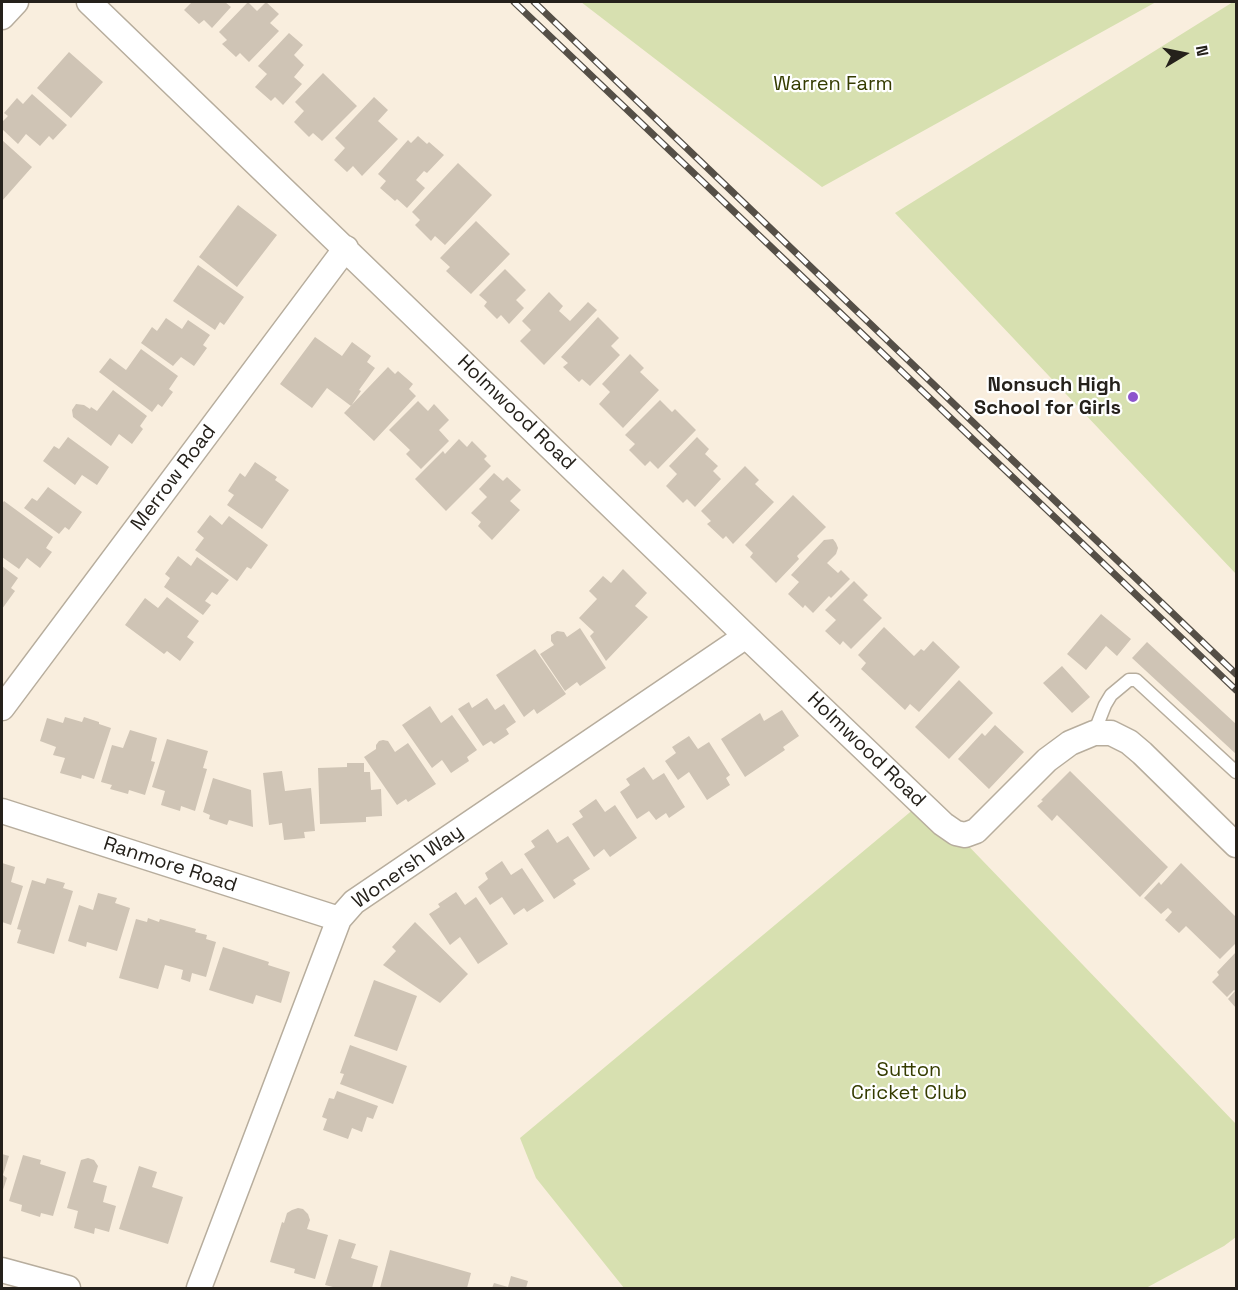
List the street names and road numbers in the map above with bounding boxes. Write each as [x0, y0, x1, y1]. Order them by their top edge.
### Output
street label: Holmwood Road [452, 350, 580, 476]
street label: Merrow Road [126, 420, 222, 536]
street label: Holmwood Road [802, 687, 930, 813]
street label: Wonersh Way [348, 820, 468, 914]
street label: Ranmore Road [100, 832, 240, 898]

